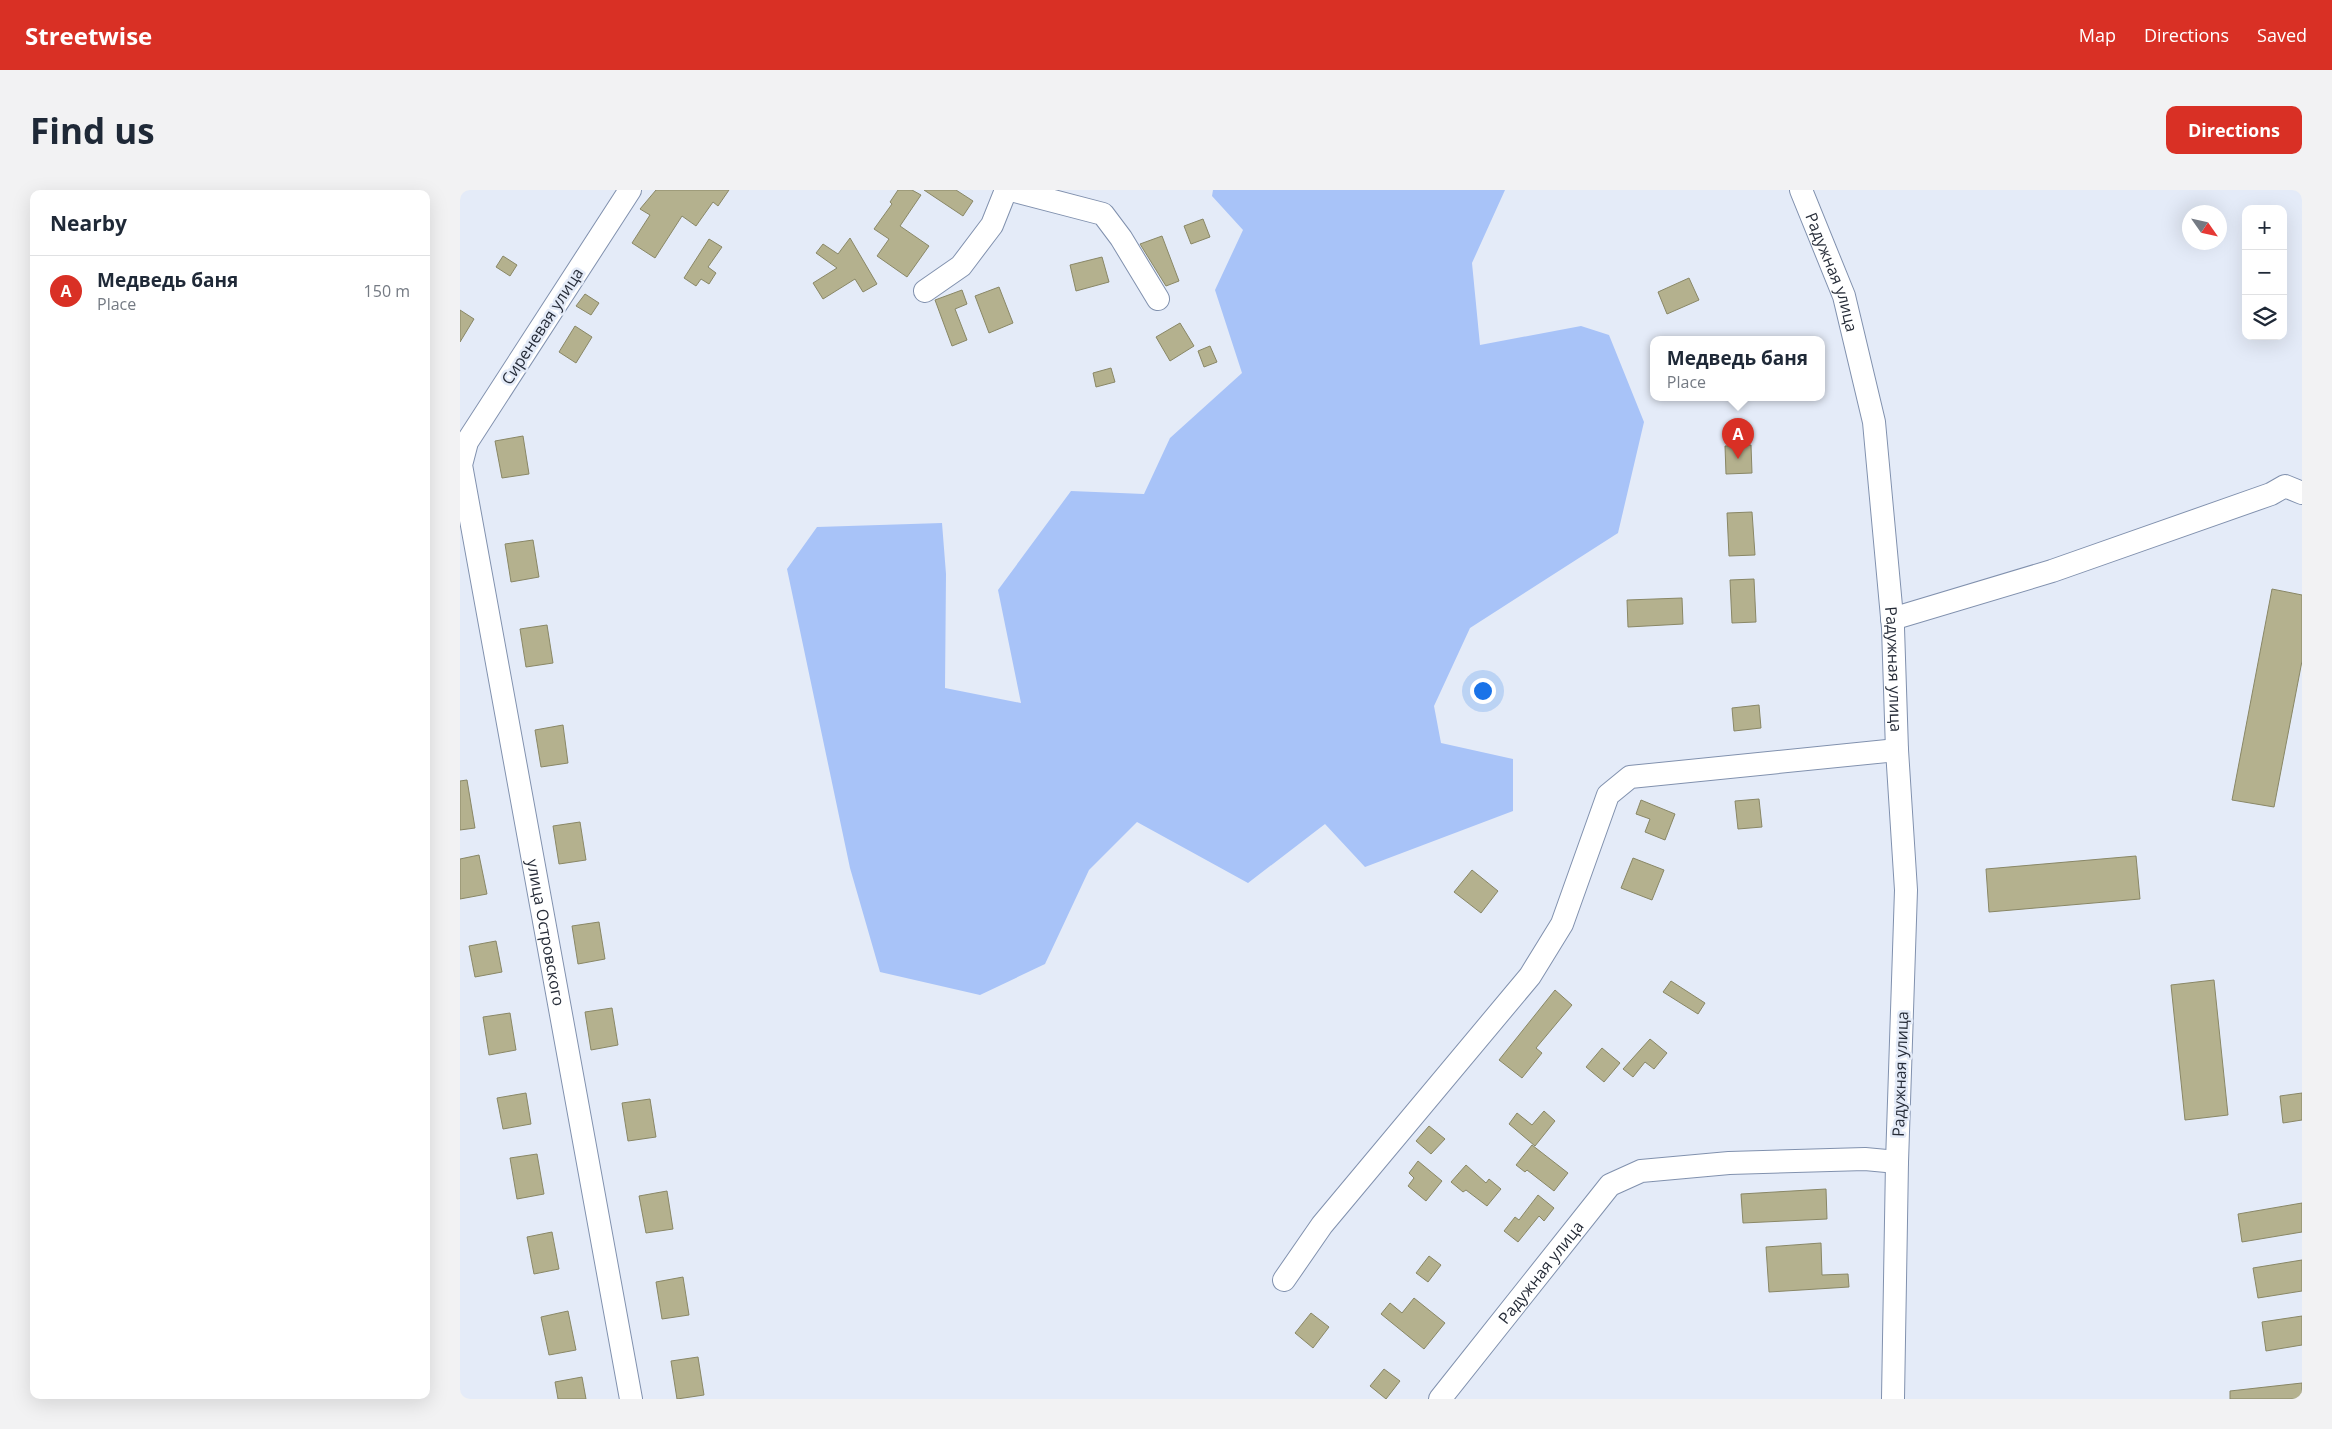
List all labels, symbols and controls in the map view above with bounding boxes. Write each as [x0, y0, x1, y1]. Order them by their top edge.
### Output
text: Streetwise [25, 19, 152, 52]
text: Map [2079, 23, 2116, 47]
text: Directions [2144, 23, 2229, 47]
text: Saved [2257, 23, 2307, 47]
button: Directions [2166, 106, 2302, 154]
text: Find us [30, 107, 155, 154]
north arrow [2182, 205, 2227, 250]
map controls [2242, 205, 2287, 340]
button: + [2242, 205, 2287, 250]
text: Nearby [50, 209, 127, 237]
street label: Радужная улица [1800, 209, 1863, 334]
button: − [2242, 250, 2287, 295]
street label: Сиреневая улица [496, 263, 588, 389]
text: Медведь баня [97, 267, 238, 293]
text: A [60, 280, 72, 302]
text: 150 m [364, 280, 410, 302]
text: Place [97, 293, 136, 315]
button: layers [2242, 295, 2287, 340]
popup [1650, 336, 1825, 401]
text: Медведь баня [1667, 345, 1808, 371]
text: Place [1667, 371, 1706, 393]
pin: A [1722, 418, 1754, 459]
street label: Радужная улица [1880, 605, 1907, 732]
your location [1470, 678, 1496, 704]
street label: улица Островского [522, 857, 570, 1008]
street label: Радужная улица [1887, 1011, 1913, 1137]
street label: Радужная улица [1493, 1216, 1588, 1328]

